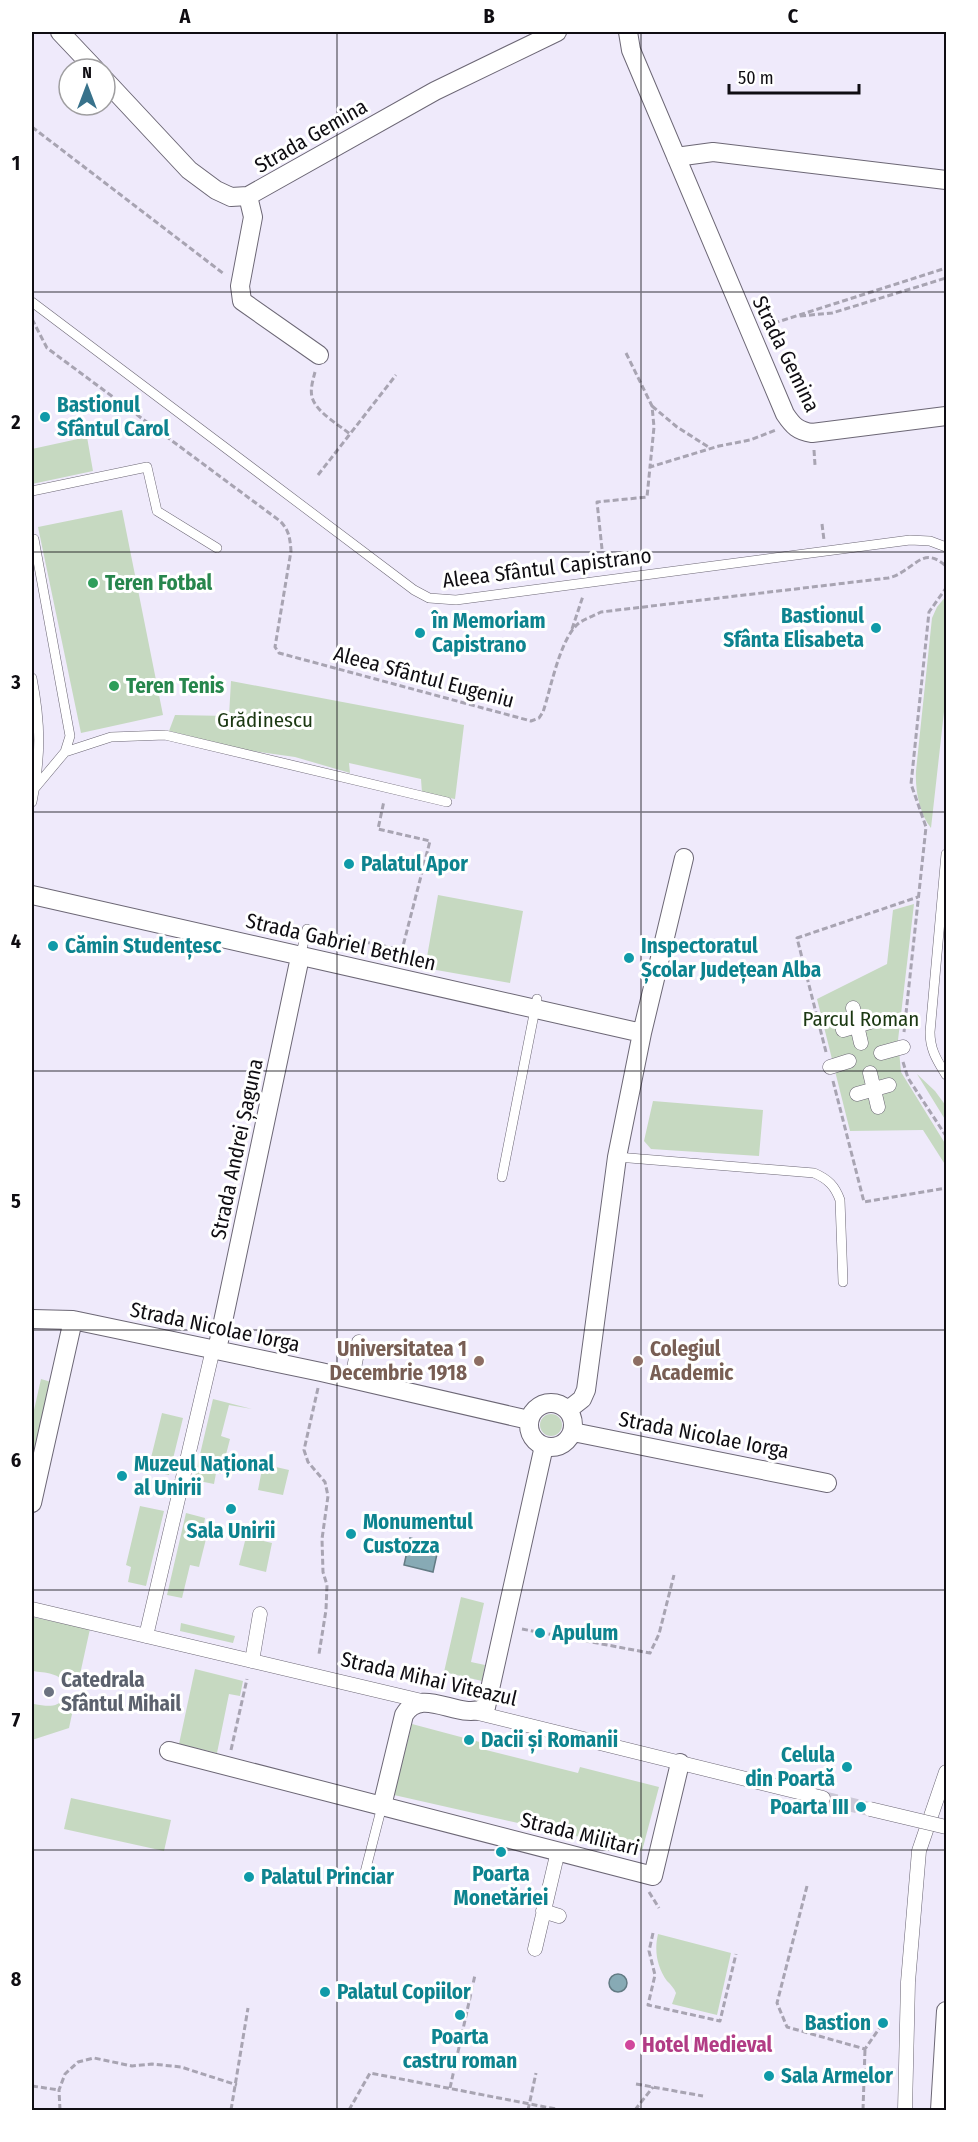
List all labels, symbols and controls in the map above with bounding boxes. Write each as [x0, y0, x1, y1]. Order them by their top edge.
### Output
text: A [179, 4, 192, 28]
text: B [483, 4, 495, 28]
text: C [788, 4, 799, 28]
north arrow [57, 57, 117, 117]
scale bar [729, 57, 860, 95]
text: N [82, 63, 92, 82]
text: 50 m [738, 67, 774, 89]
street label: Strada Gemina [250, 93, 372, 179]
text: 1 [12, 151, 20, 175]
street label: Strada Gemina [747, 292, 825, 416]
place label: Bastionul Sfântul Carol [57, 392, 170, 442]
text: 2 [10, 410, 21, 434]
marker: Bastionul Sfântul Carol [38, 410, 52, 424]
street label: Aleea Sfântul Capistrano [441, 542, 653, 594]
place label: Teren Fotbal [105, 570, 212, 596]
marker: Teren Fotbal [86, 576, 100, 590]
place label: Bastionul Sfânta Elisabeta [723, 603, 864, 653]
place label: în Memoriam Capistrano [431, 608, 545, 658]
marker: Bastionul Sfânta Elisabeta [869, 621, 883, 635]
marker: în Memoriam Capistrano [413, 626, 427, 640]
street label: Aleea Sfântul Eugeniu [331, 640, 517, 714]
text: 3 [10, 670, 21, 694]
place label: Teren Tenis [126, 673, 224, 699]
marker: Teren Tenis [107, 679, 121, 693]
park label: Grădinescu [217, 707, 313, 733]
place label: Palatul Apor [361, 851, 468, 877]
marker: Palatul Apor [342, 857, 356, 871]
street label: Strada Gabriel Bethlen [243, 907, 439, 977]
text: 4 [11, 929, 21, 953]
place label: Cămin Studențesc [65, 933, 222, 960]
place label: Inspectoratul Școlar Județean Alba [641, 933, 821, 984]
marker: Cămin Studențesc [46, 939, 60, 953]
marker: Inspectoratul Școlar Județean Alba [622, 951, 636, 965]
park label: Parcul Roman [803, 1006, 919, 1032]
street label: Strada Andrei Șaguna [205, 1056, 269, 1242]
text: 5 [11, 1189, 21, 1213]
street label: Strada Nicolae Iorga [128, 1296, 302, 1358]
place label: Universitatea 1 Decembrie 1918 [330, 1336, 467, 1386]
place label: Colegiul Academic [649, 1336, 734, 1386]
marker: Universitatea 1 Decembrie 1918 [472, 1354, 486, 1368]
marker: Colegiul Academic [631, 1354, 645, 1368]
street label: Strada Nicolae Iorga [617, 1406, 791, 1464]
text: 6 [11, 1448, 21, 1472]
place label: Muzeul Național al Unirii [134, 1451, 275, 1501]
marker: Muzeul Național al Unirii [115, 1469, 129, 1483]
marker: Sala Unirii [224, 1502, 238, 1516]
place label: Monumentul Custozza [363, 1509, 473, 1559]
place label: Sala Unirii [187, 1518, 275, 1544]
marker: Monumentul Custozza [344, 1527, 358, 1541]
place label: Apulum [551, 1620, 618, 1646]
marker: Apulum [533, 1626, 547, 1640]
street label: Strada Mihai Viteazul [338, 1646, 520, 1712]
place label: Catedrala Sfântul Mihail [61, 1667, 181, 1717]
marker: Catedrala Sfântul Mihail [42, 1685, 56, 1699]
text: 7 [12, 1708, 21, 1732]
place label: Dacii și Romanii [481, 1727, 618, 1754]
marker: Dacii și Romanii [462, 1733, 476, 1747]
place label: Celula din Poartă [745, 1742, 835, 1792]
marker: Celula din Poartă [840, 1760, 854, 1774]
place label: Poarta III [770, 1794, 849, 1820]
marker: Poarta III [854, 1800, 868, 1814]
street label: Strada Militari [518, 1807, 642, 1861]
marker: Poarta Monetăriei [494, 1845, 508, 1859]
place label: Poarta Monetăriei [454, 1861, 548, 1911]
place label: Palatul Princiar [261, 1864, 394, 1890]
marker: Palatul Princiar [242, 1870, 256, 1884]
text: 8 [11, 1967, 22, 1991]
place label: Palatul Copiilor [337, 1979, 471, 2005]
marker: Palatul Copiilor [318, 1985, 332, 1999]
marker: Poarta castru roman [453, 2008, 467, 2022]
place label: Bastion [805, 2010, 871, 2036]
marker: Bastion [876, 2016, 890, 2030]
place label: Poarta castru roman [403, 2024, 517, 2074]
place label: Hotel Medieval [642, 2032, 772, 2058]
marker: Hotel Medieval [623, 2038, 637, 2052]
place label: Sala Armelor [781, 2063, 893, 2089]
marker: Sala Armelor [762, 2069, 776, 2083]

